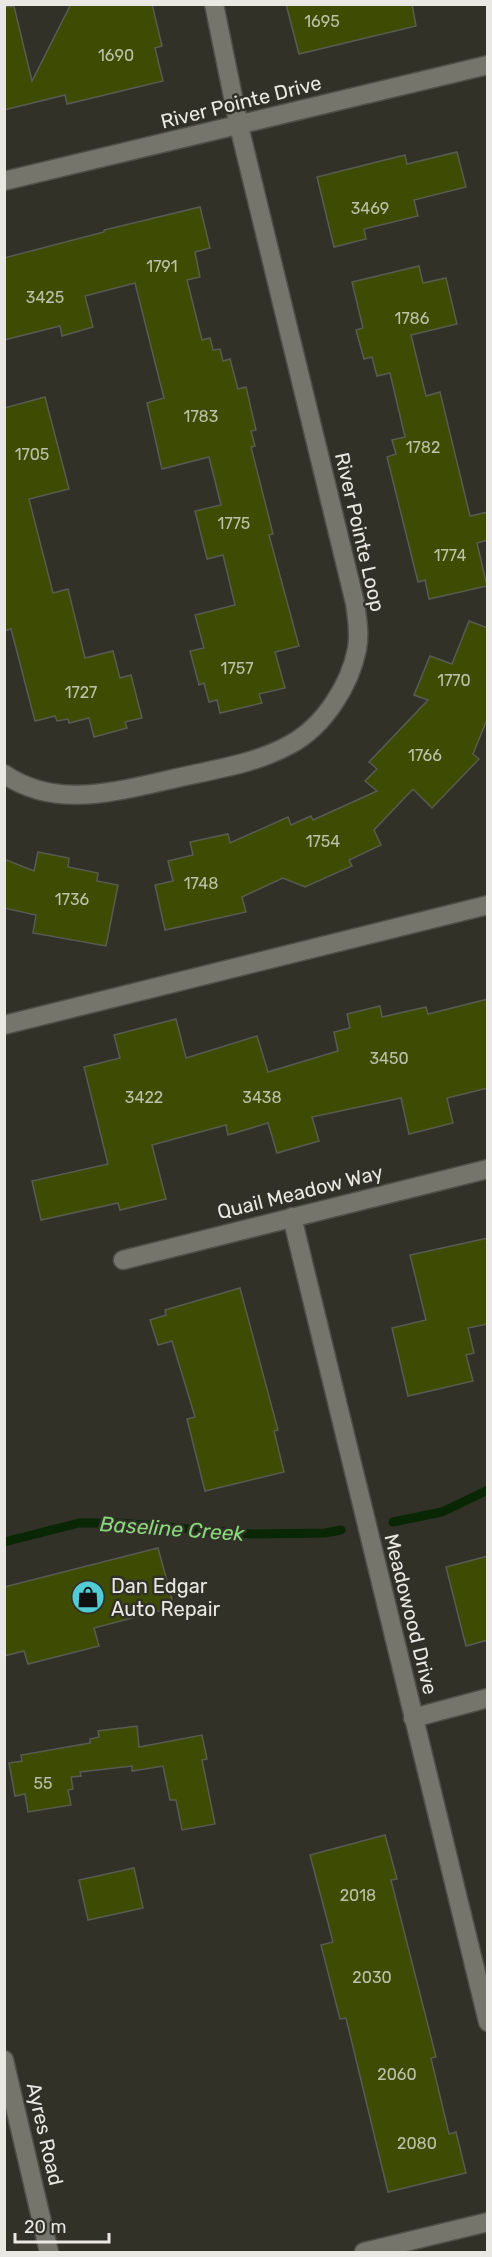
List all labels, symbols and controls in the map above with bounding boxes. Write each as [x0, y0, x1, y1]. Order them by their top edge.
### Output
house number: 1695 [304, 12, 340, 31]
house number: 1690 [98, 46, 134, 65]
street label: River Pointe Drive [158, 70, 324, 134]
house number: 3469 [351, 199, 389, 218]
house number: 1791 [146, 257, 178, 276]
house number: 3425 [26, 288, 64, 307]
house number: 1786 [395, 309, 430, 328]
house number: 1783 [184, 407, 218, 426]
house number: 1782 [406, 438, 440, 457]
house number: 1705 [15, 445, 49, 464]
street label: River Pointe Loop [330, 450, 390, 614]
house number: 1775 [218, 514, 250, 533]
house number: 1774 [434, 546, 466, 565]
house number: 1757 [221, 659, 253, 678]
house number: 1770 [437, 671, 471, 690]
house number: 1727 [65, 683, 97, 702]
house number: 1766 [408, 746, 442, 765]
house number: 1754 [306, 832, 340, 851]
house number: 1748 [184, 874, 218, 893]
house number: 1736 [55, 890, 90, 909]
house number: 3450 [369, 1049, 409, 1068]
house number: 3422 [125, 1088, 163, 1107]
house number: 3438 [242, 1088, 282, 1107]
street label: Quail Meadow Way [215, 1160, 385, 1224]
water label: Baseline Creek [99, 1511, 246, 1546]
street label: Meadowood Drive [379, 1531, 443, 1697]
place label: Dan Edgar Auto Repair [111, 1574, 220, 1621]
shop icon: Dan Edgar Auto Repair [70, 1579, 106, 1615]
house number: 55 [33, 1774, 53, 1793]
house number: 2018 [340, 1886, 376, 1905]
house number: 2030 [352, 1968, 392, 1987]
house number: 2060 [377, 2065, 417, 2084]
street label: Ayres Road [22, 2080, 68, 2188]
house number: 2080 [397, 2134, 437, 2153]
scale bar [15, 2206, 110, 2244]
text: 20 m [24, 2216, 66, 2238]

